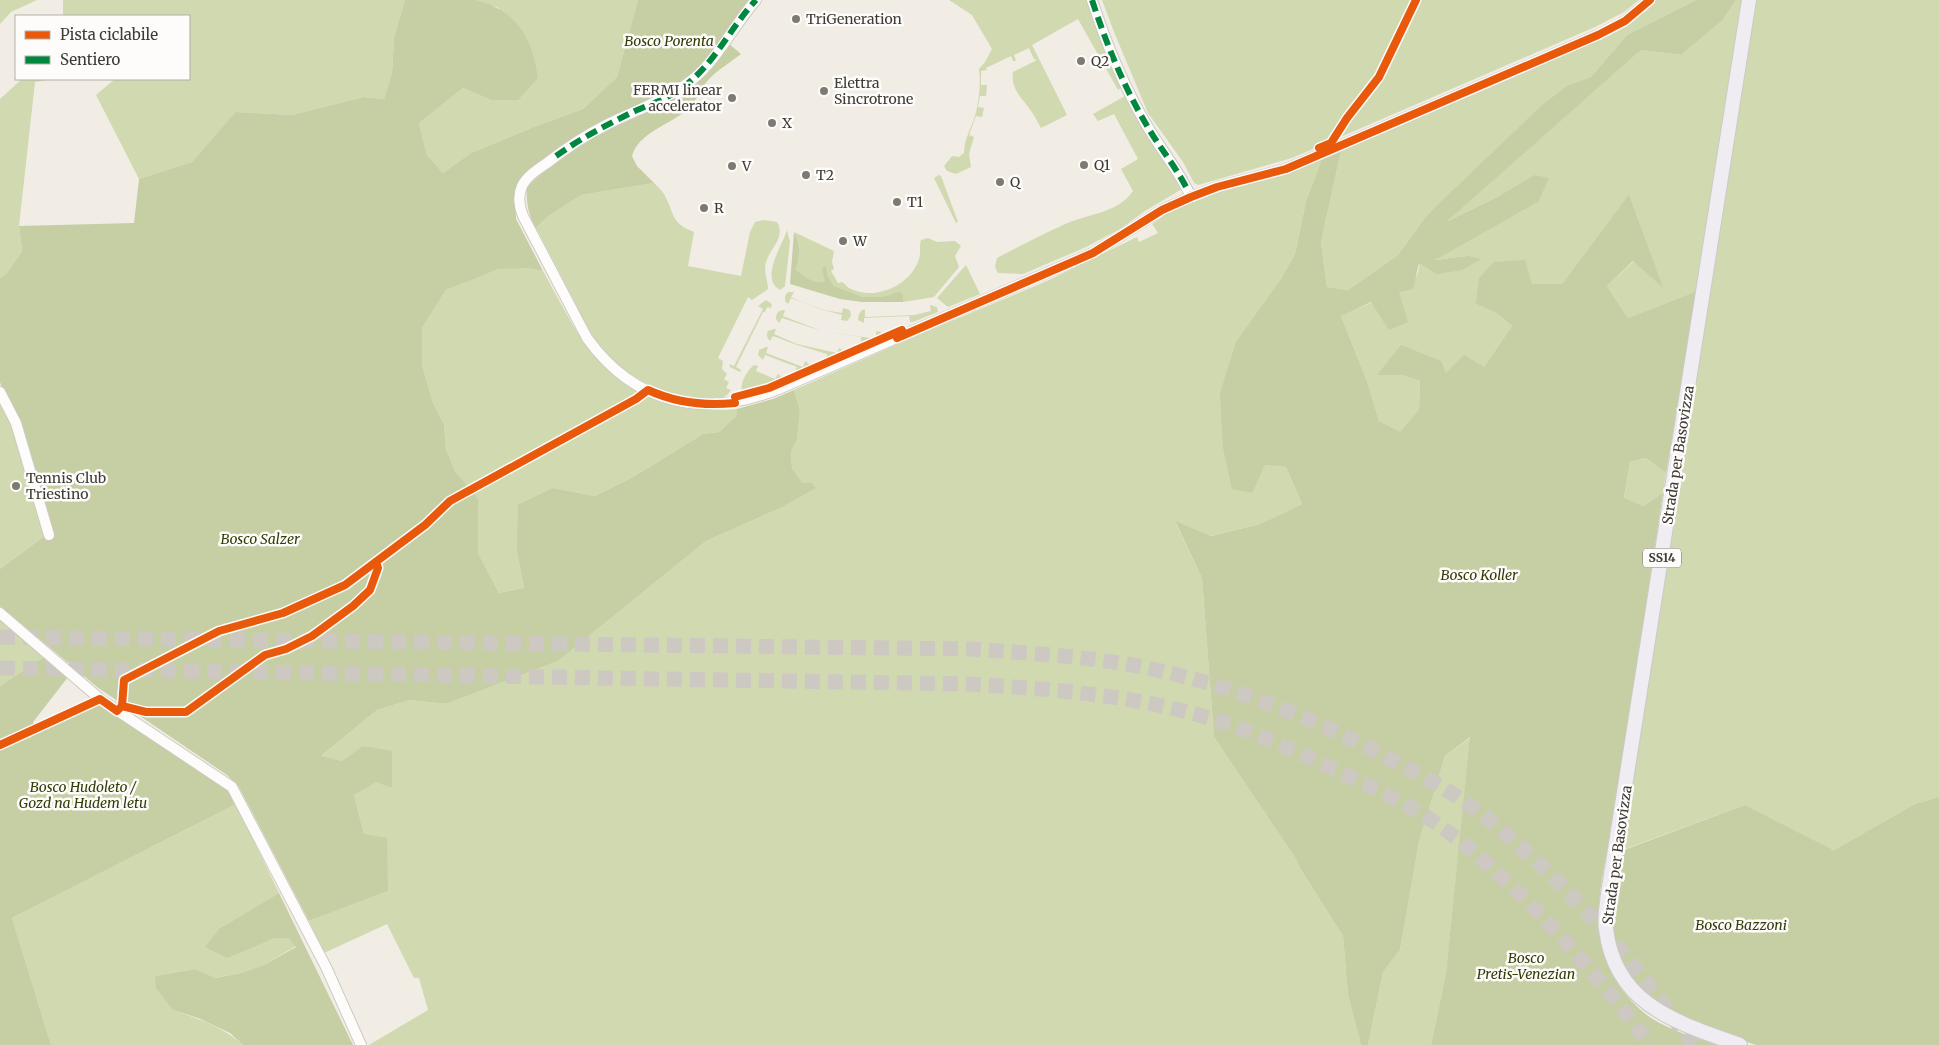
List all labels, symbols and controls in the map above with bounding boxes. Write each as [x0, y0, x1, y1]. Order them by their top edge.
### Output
place label: TriGeneration [806, 10, 902, 28]
marker: TriGeneration [790, 13, 802, 25]
legend [15, 15, 190, 80]
text: Pista ciclabile [60, 25, 158, 44]
park label: Bosco Porenta [624, 32, 714, 50]
text: Sentiero [60, 50, 121, 69]
place label: Q2 [1091, 52, 1109, 70]
marker: Q2 [1075, 55, 1087, 67]
place label: Elettra Sincrotrone [834, 74, 913, 108]
place label: FERMI linear accelerator [633, 81, 722, 115]
marker: Elettra Sincrotrone [818, 85, 830, 97]
marker: FERMI linear accelerator [726, 92, 738, 104]
place label: X [782, 114, 792, 132]
marker: X [766, 117, 778, 129]
place label: Q1 [1094, 156, 1110, 174]
place label: V [741, 157, 752, 175]
marker: Q1 [1078, 159, 1090, 171]
marker: V [726, 160, 738, 172]
place label: T2 [816, 166, 834, 184]
marker: T2 [800, 169, 812, 181]
place label: Q [1010, 173, 1021, 191]
marker: Q [994, 176, 1006, 188]
place label: T1 [907, 193, 923, 211]
marker: T1 [891, 196, 903, 208]
place label: R [714, 199, 724, 217]
marker: R [698, 202, 710, 214]
place label: W [852, 232, 868, 250]
marker: W [837, 235, 849, 247]
street label: Strada per Basovizza [1658, 384, 1698, 526]
place label: Tennis Club Triestino [26, 469, 106, 503]
marker: Tennis Club Triestino [10, 480, 22, 492]
park label: Bosco Salzer [220, 530, 300, 548]
road number: SS14 [1643, 548, 1681, 568]
park label: Bosco Koller [1440, 566, 1518, 584]
park label: Bosco Hudoleto / Gozd na Hudem letu [19, 778, 147, 812]
street label: Strada per Basovizza [1598, 784, 1636, 926]
park label: Bosco Bazzoni [1695, 916, 1787, 934]
park label: Bosco Pretis-Venezian [1477, 949, 1575, 983]

